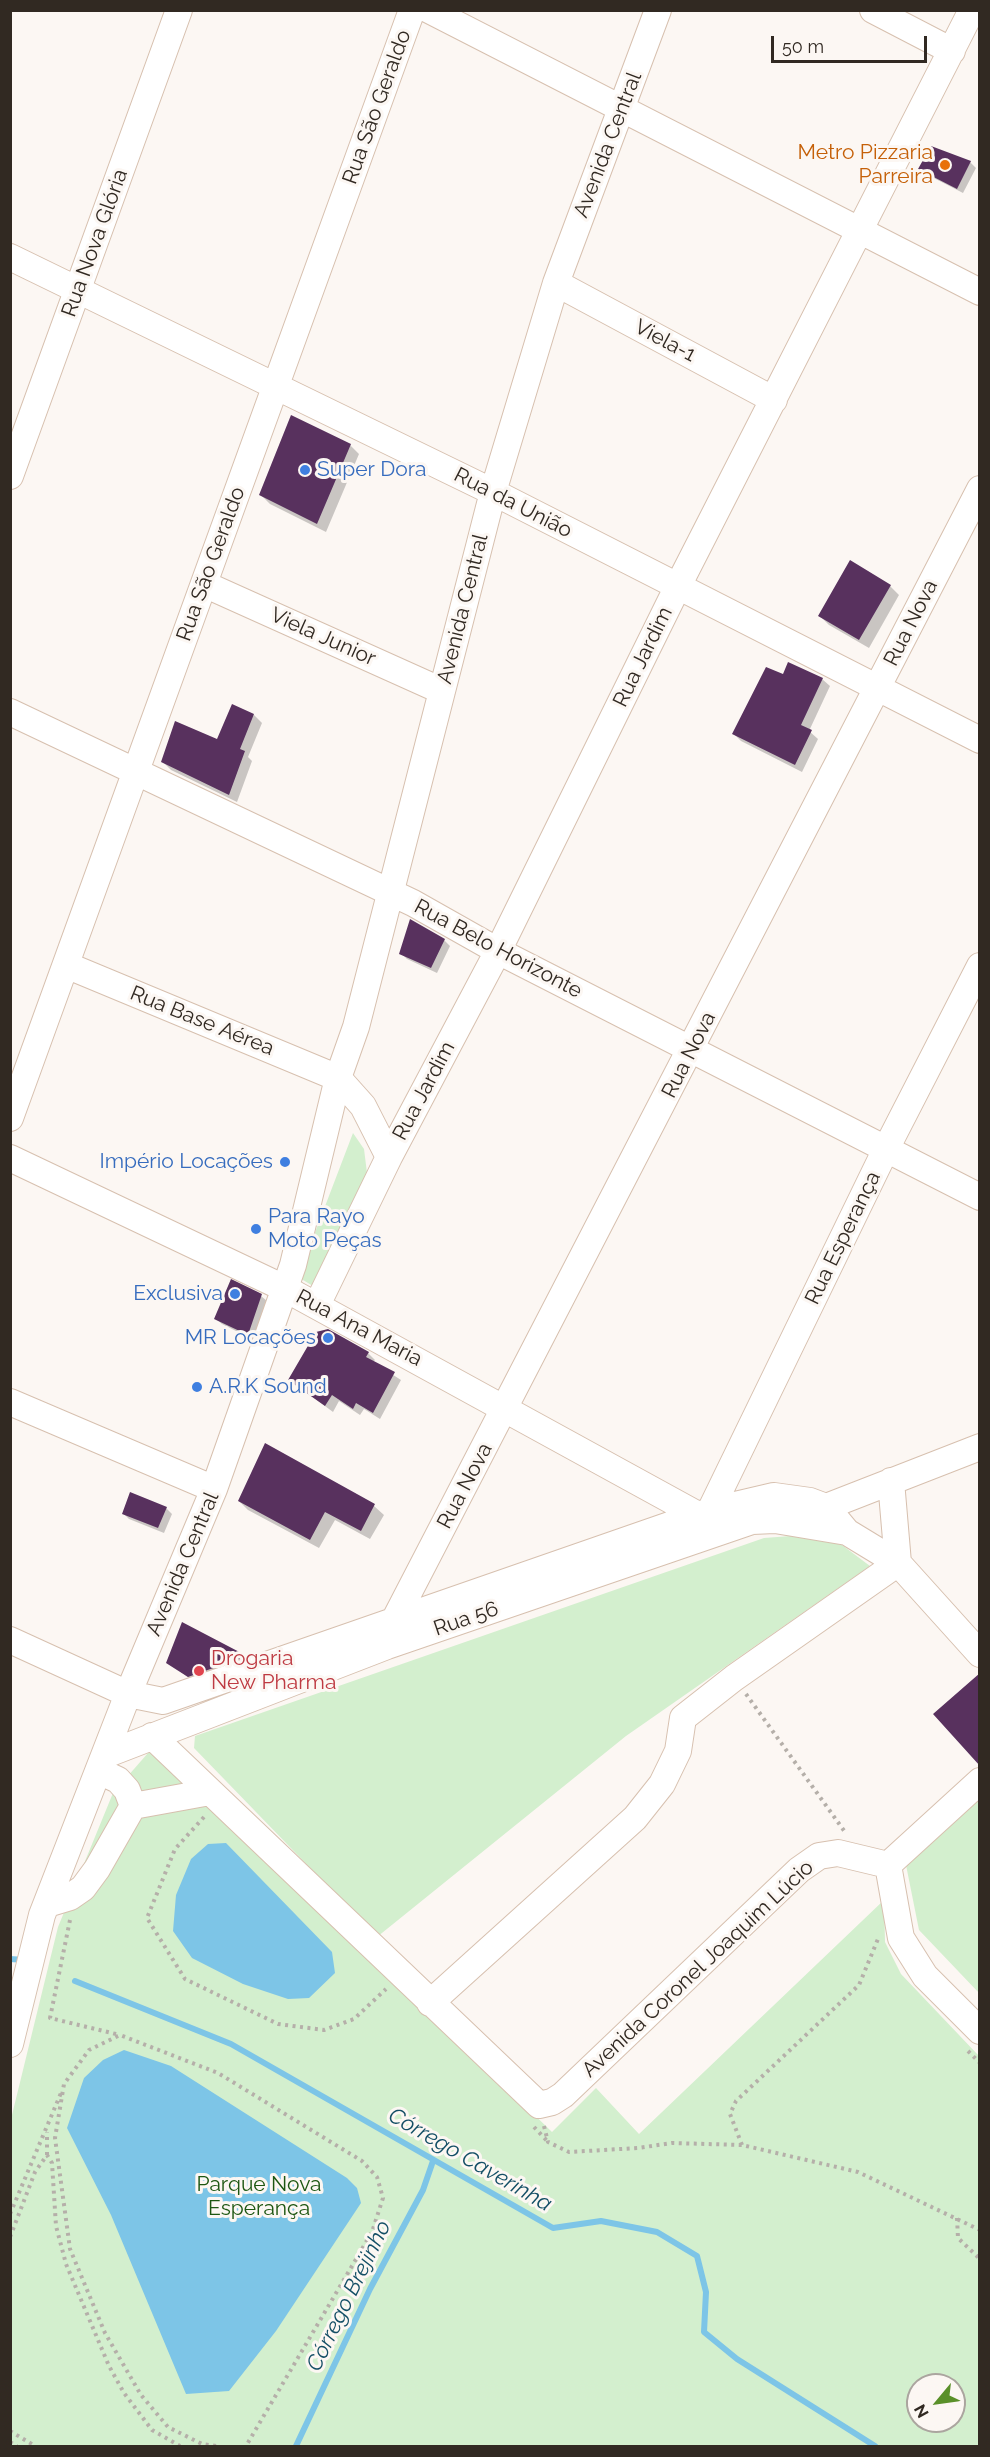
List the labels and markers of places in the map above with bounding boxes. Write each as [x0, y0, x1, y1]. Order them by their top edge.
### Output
place label: Metro Pizzaria Parreira [797, 140, 933, 190]
marker: Metro Pizzaria Parreira [938, 158, 952, 172]
place label: Super Dora [317, 457, 427, 483]
marker: Super Dora [298, 463, 312, 477]
place label: Império Locações [100, 1149, 273, 1175]
marker: Império Locações [278, 1155, 292, 1169]
place label: Para Rayo Moto Peças [268, 1204, 382, 1254]
marker: Para Rayo Moto Peças [249, 1222, 263, 1236]
place label: Exclusiva [133, 1281, 223, 1307]
marker: Exclusiva [228, 1287, 242, 1301]
place label: MR Locações [185, 1325, 316, 1351]
marker: MR Locações [321, 1331, 335, 1345]
place label: A.R.K Sound [209, 1374, 327, 1400]
marker: A.R.K Sound [190, 1380, 204, 1394]
place label: Drogaria New Pharma [211, 1646, 336, 1696]
marker: Drogaria New Pharma [192, 1664, 206, 1678]

